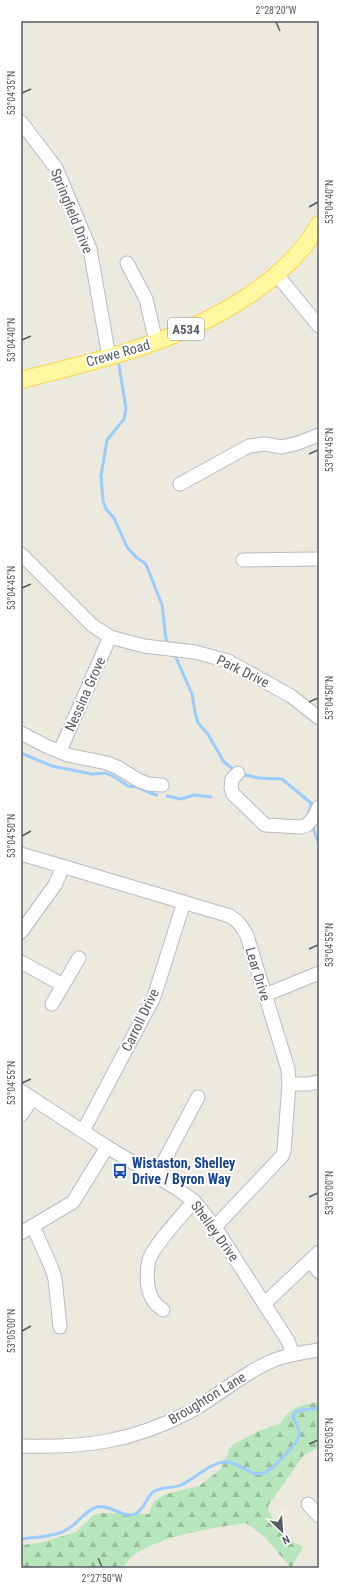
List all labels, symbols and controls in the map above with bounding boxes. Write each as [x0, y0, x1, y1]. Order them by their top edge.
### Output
text: 2°28'20"W [256, 5, 297, 16]
text: 53°04'35"N [6, 71, 17, 115]
street label: Springfield Drive [48, 166, 96, 256]
text: 53°04'40"N [324, 180, 335, 224]
text: 53°04'40"N [6, 318, 17, 362]
road number: A534 [168, 318, 204, 340]
street label: Crewe Road [84, 336, 152, 370]
text: 53°04'45"N [324, 428, 335, 472]
text: 53°04'45"N [6, 566, 17, 610]
street label: Park Drive [214, 652, 272, 691]
street label: Nessina Grove [61, 654, 109, 734]
text: 53°04'50"N [324, 676, 335, 720]
text: 53°04'50"N [6, 814, 17, 858]
text: 53°04'55"N [324, 923, 335, 967]
street label: Lear Drive [242, 945, 274, 1003]
street label: Carroll Drive [118, 986, 162, 1054]
text: 53°04'55"N [6, 1061, 17, 1105]
place label: Wistaston, Shelley Drive / Byron Way [132, 1155, 236, 1187]
bus stop icon: Wistaston, Shelley Drive / Byron Way [111, 1162, 129, 1180]
text: 53°05'00"N [324, 1171, 335, 1215]
street label: Shelley Drive [188, 1198, 242, 1265]
text: 53°05'00"N [6, 1309, 17, 1353]
street label: Broughton Lane [166, 1369, 249, 1427]
text: 53°05'05"N [324, 1418, 335, 1462]
north arrow [262, 1511, 302, 1551]
text: N [280, 1532, 292, 1547]
text: 2°27'50"W [82, 1573, 123, 1584]

